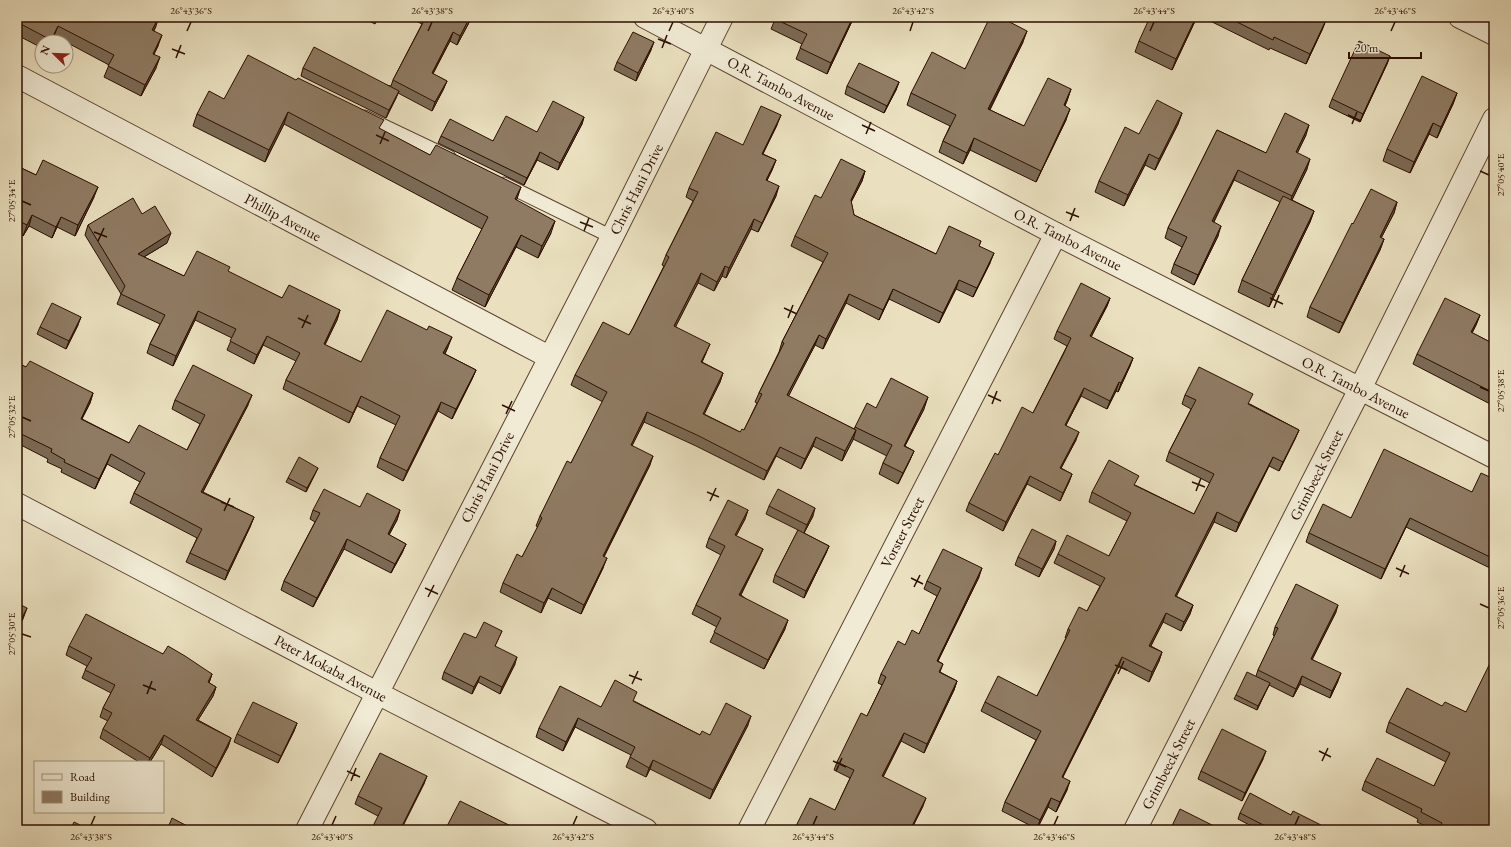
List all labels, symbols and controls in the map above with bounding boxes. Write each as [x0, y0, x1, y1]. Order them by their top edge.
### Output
text: 26°43'36"S [170, 4, 212, 17]
text: 26°43'38"S [411, 4, 453, 17]
text: 26°43'40"S [652, 4, 694, 17]
text: 26°43'42"S [892, 4, 934, 17]
text: 26°43'44"S [1133, 4, 1175, 17]
text: 26°43'46"S [1374, 4, 1416, 17]
north arrow [34, 34, 74, 74]
scale bar [1349, 34, 1421, 60]
text: 20 m [1355, 40, 1379, 56]
text: N [37, 43, 53, 57]
street label: O.R. Tambo Avenue [724, 52, 838, 124]
street label: Chris Hani Drive [605, 140, 667, 238]
text: 27°05'40"E [1494, 153, 1507, 196]
text: 27°05'34"E [5, 179, 18, 222]
street label: Phillip Avenue [241, 189, 325, 245]
street label: O.R. Tambo Avenue [1011, 204, 1125, 275]
street label: O.R. Tambo Avenue [1299, 352, 1413, 423]
text: 27°05'38"E [1494, 369, 1507, 412]
text: 27°05'32"E [5, 395, 18, 438]
street label: Grimbeeck Street [1285, 426, 1347, 524]
street label: Chris Hani Drive [456, 428, 518, 526]
street label: Vorster Street [876, 493, 928, 571]
text: 27°05'36"E [1494, 586, 1507, 629]
text: 27°05'30"E [5, 612, 18, 655]
street label: Peter Mokaba Avenue [271, 630, 391, 706]
street label: Grimbeeck Street [1137, 715, 1199, 813]
legend [34, 761, 164, 813]
text: Road [70, 769, 96, 785]
text: Building [70, 789, 111, 805]
text: 26°43'38"S [70, 830, 112, 843]
text: 26°43'40"S [311, 830, 353, 843]
text: 26°43'42"S [552, 830, 594, 843]
text: 26°43'44"S [792, 830, 834, 843]
text: 26°43'46"S [1033, 830, 1075, 843]
text: 26°43'48"S [1274, 830, 1316, 843]

